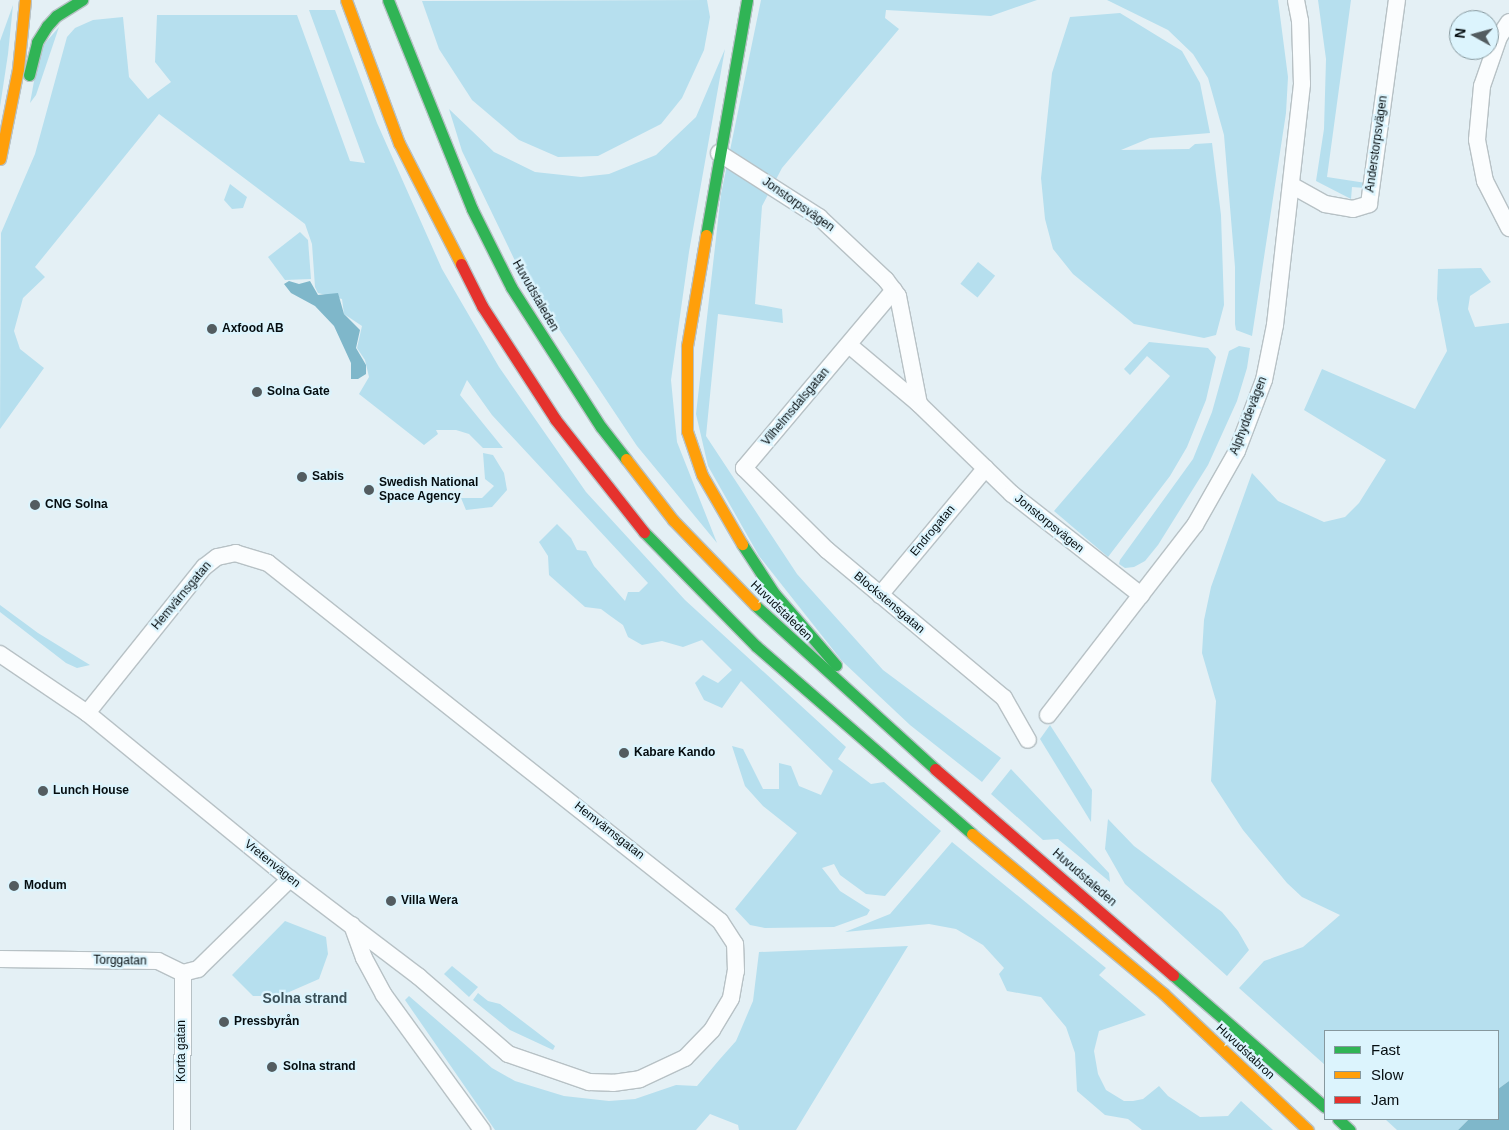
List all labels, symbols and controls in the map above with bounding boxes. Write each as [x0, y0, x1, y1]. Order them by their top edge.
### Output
north arrow [1449, 10, 1499, 60]
text: N [1452, 27, 1469, 39]
street label: Anderstorpsvägen [1363, 95, 1391, 193]
street label: Jonstorpsvägen [759, 175, 837, 235]
street label: Huvudstaleden [509, 258, 561, 334]
place label: Axfood AB [222, 322, 284, 336]
marker: Axfood AB [206, 323, 218, 335]
street label: Vilhelmsdalsgatan [759, 365, 833, 449]
street label: Alphyddevägen [1227, 375, 1271, 457]
place label: Solna Gate [267, 385, 330, 399]
marker: Solna Gate [251, 386, 263, 398]
place label: Sabis [312, 470, 344, 484]
marker: Sabis [296, 471, 308, 483]
place label: Swedish National Space Agency [379, 476, 478, 504]
marker: Swedish National Space Agency [363, 484, 375, 496]
street label: Jonstorpsvägen [1012, 492, 1086, 556]
place label: CNG Solna [45, 498, 108, 512]
marker: CNG Solna [29, 499, 41, 511]
street label: Endrogatan [908, 503, 958, 559]
street label: Hemvärnsgatan [149, 559, 215, 633]
street label: Blockstensgatan [851, 569, 927, 637]
street label: Huvudstaleden [747, 578, 815, 644]
place label: Kabare Kando [634, 746, 715, 760]
marker: Kabare Kando [618, 747, 630, 759]
place label: Lunch House [53, 784, 129, 798]
marker: Lunch House [37, 785, 49, 797]
street label: Hemvärnsgatan [571, 799, 647, 863]
street label: Vretenvägen [241, 837, 303, 891]
street label: Huvudstaleden [1049, 846, 1119, 910]
place label: Modum [24, 879, 67, 893]
marker: Modum [8, 880, 20, 892]
place label: Villa Wera [401, 894, 458, 908]
marker: Villa Wera [385, 895, 397, 907]
street label: Torggatan [93, 953, 147, 969]
district label: Solna strand [263, 990, 347, 1006]
place label: Pressbyrån [234, 1015, 299, 1029]
marker: Pressbyrån [218, 1016, 230, 1028]
street label: Korta gatan [175, 1020, 189, 1082]
street label: Huvudstabron [1213, 1021, 1277, 1083]
legend [1324, 1030, 1499, 1120]
text: Fast [1371, 1041, 1400, 1058]
marker: Solna strand [265, 1060, 279, 1074]
place label: Solna strand [283, 1060, 356, 1074]
text: Slow [1371, 1066, 1404, 1083]
text: Jam [1371, 1091, 1399, 1108]

